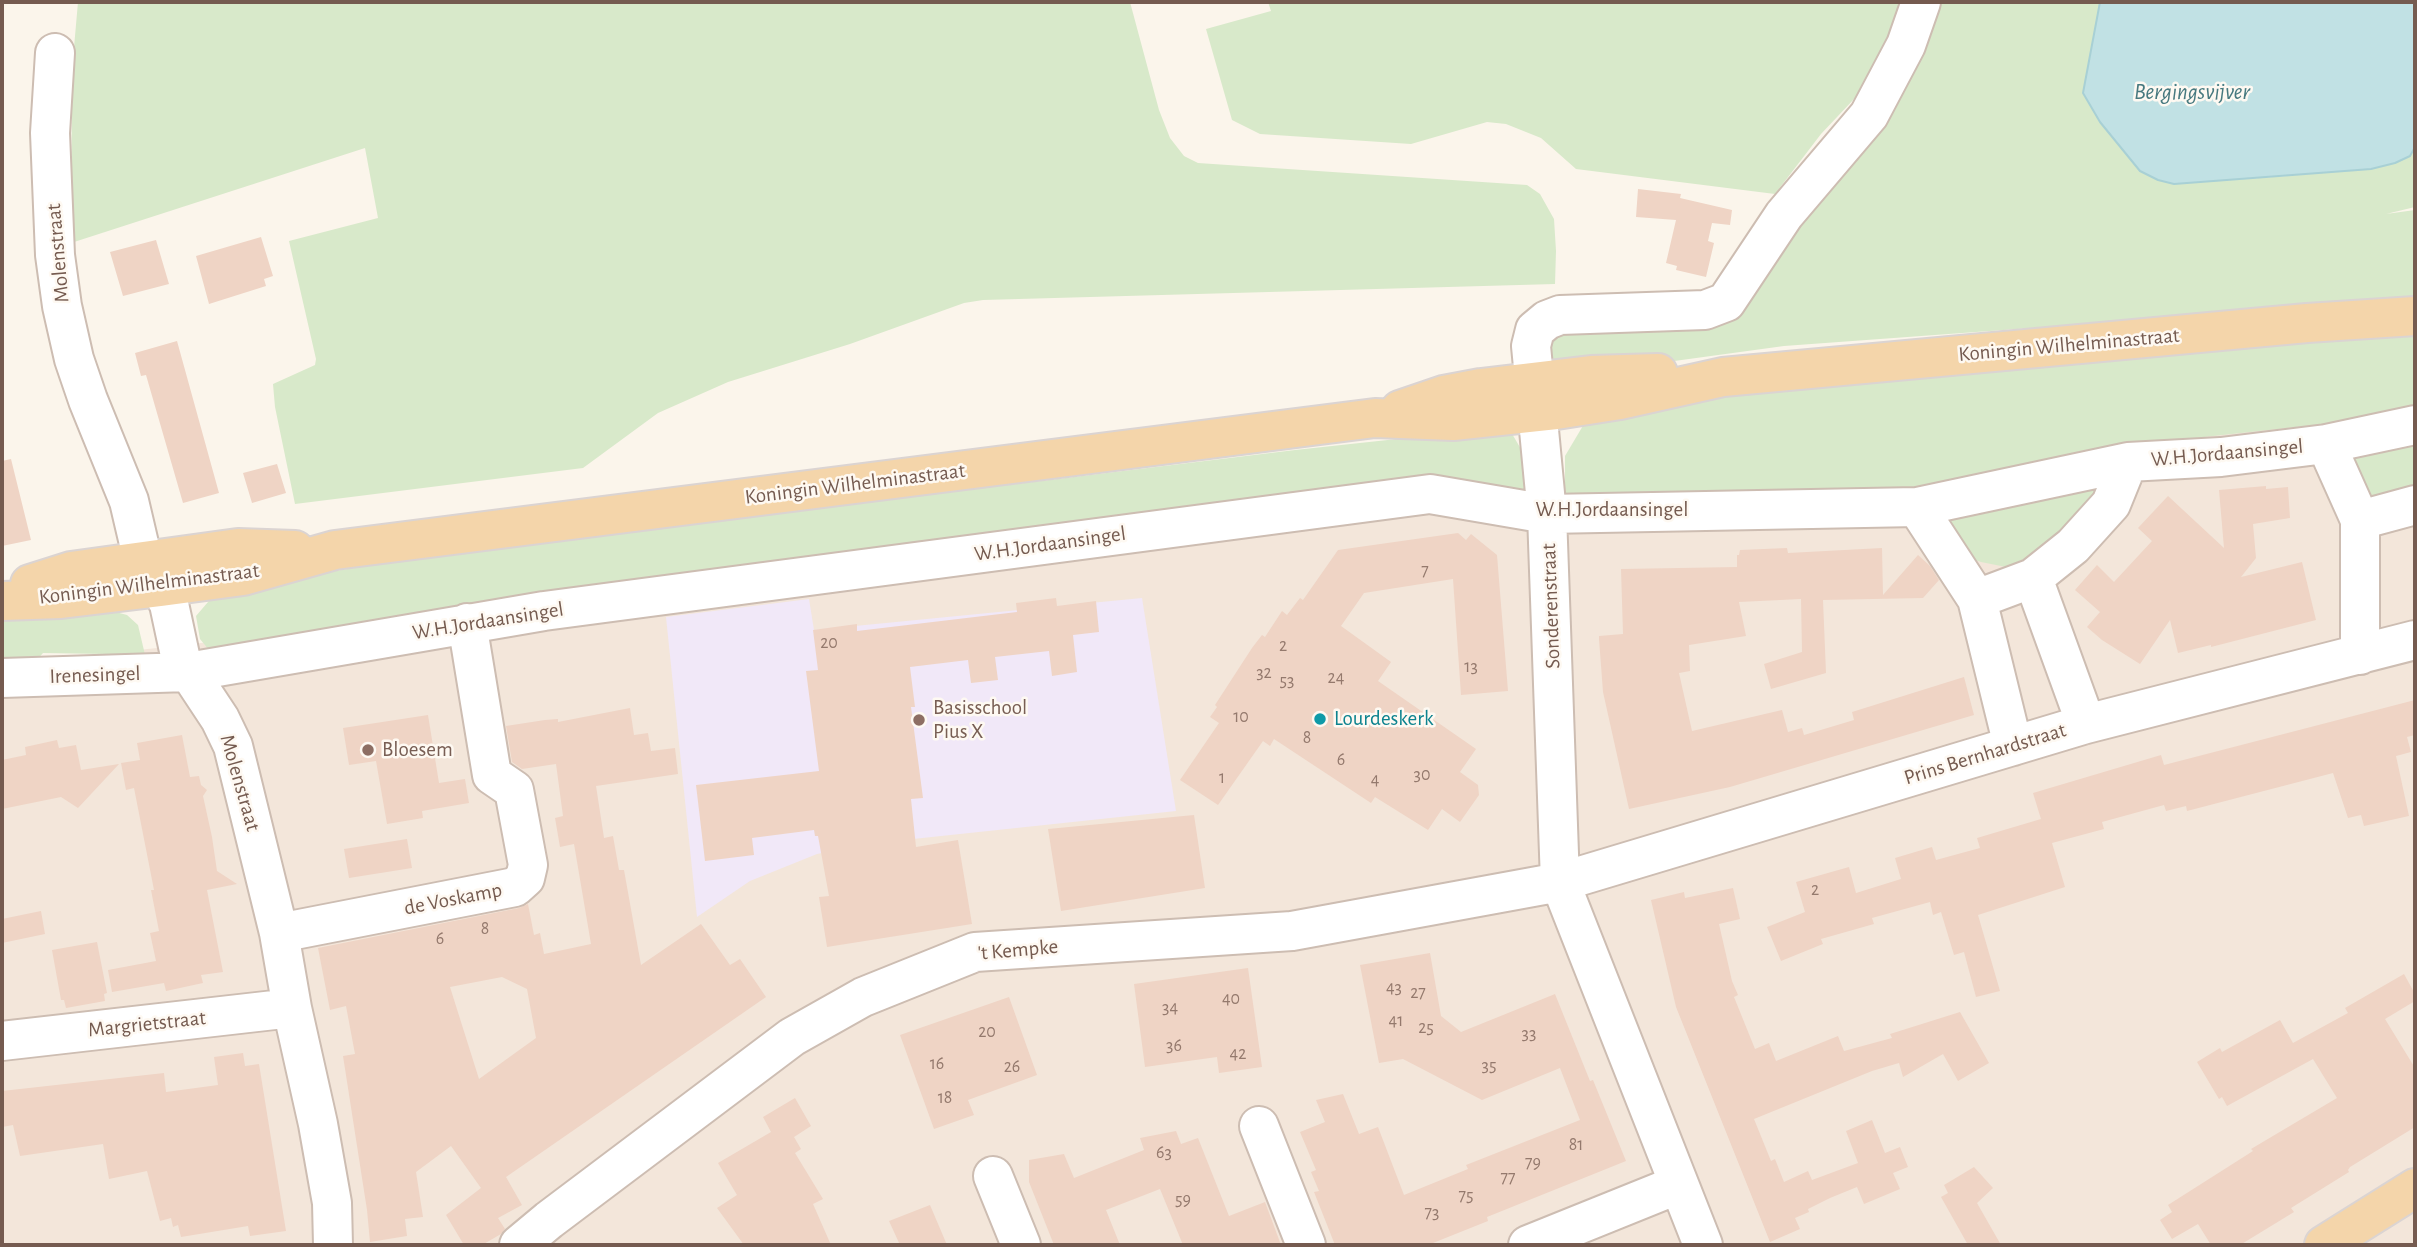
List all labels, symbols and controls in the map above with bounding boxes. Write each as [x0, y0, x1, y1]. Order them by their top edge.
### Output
water label: Bergingsvijver [2134, 78, 2250, 106]
street label: Molenstraat [41, 202, 75, 304]
street label: Koningin Wilhelminastraat [1957, 323, 2181, 367]
street label: W.H.Jordaansingel [2150, 434, 2304, 472]
street label: Koningin Wilhelminastraat [743, 458, 967, 510]
street label: W.H.Jordaansingel [1536, 497, 1688, 523]
street label: W.H.Jordaansingel [973, 521, 1127, 567]
street label: Sonderenstraat [1536, 543, 1566, 669]
street label: Koningin Wilhelminastraat [37, 558, 261, 610]
house number: 7 [1421, 560, 1429, 582]
street label: W.H.Jordaansingel [411, 597, 565, 645]
house number: 20 [820, 632, 838, 654]
house number: 2 [1279, 635, 1287, 657]
house number: 13 [1464, 656, 1478, 678]
street label: Irenesingel [49, 661, 141, 689]
house number: 32 [1256, 662, 1272, 684]
house number: 24 [1328, 667, 1344, 689]
house number: 53 [1280, 670, 1294, 692]
place label: Basisschool Pius X [933, 695, 1027, 745]
house number: 10 [1233, 706, 1249, 728]
place label: Lourdeskerk [1334, 706, 1434, 732]
marker: Lourdeskerk [1312, 711, 1328, 727]
marker: Basisschool Pius X [911, 712, 927, 728]
street label: Prins Bernhardstraat [1901, 717, 2069, 791]
house number: 8 [1303, 727, 1311, 749]
street label: Molenstraat [214, 732, 266, 834]
place label: Bloesem [382, 737, 453, 763]
marker: Bloesem [360, 742, 376, 758]
house number: 6 [1337, 749, 1345, 771]
house number: 30 [1414, 764, 1430, 786]
house number: 1 [1219, 767, 1225, 789]
house number: 4 [1371, 769, 1379, 791]
street label: de Voskamp [402, 877, 504, 921]
house number: 2 [1811, 879, 1819, 901]
house number: 8 [481, 918, 489, 940]
house number: 6 [436, 928, 444, 950]
street label: 't Kempke [977, 934, 1059, 966]
house number: 43 [1386, 977, 1402, 999]
house number: 27 [1410, 982, 1426, 1004]
house number: 40 [1222, 988, 1240, 1010]
house number: 34 [1162, 997, 1178, 1019]
street label: Margrietstraat [87, 1005, 207, 1043]
house number: 41 [1389, 1010, 1403, 1032]
house number: 25 [1418, 1017, 1434, 1039]
house number: 20 [978, 1021, 996, 1043]
house number: 33 [1522, 1023, 1536, 1045]
house number: 36 [1166, 1035, 1182, 1057]
house number: 42 [1230, 1043, 1246, 1065]
house number: 16 [930, 1053, 944, 1075]
house number: 35 [1482, 1055, 1496, 1077]
house number: 26 [1004, 1056, 1020, 1078]
house number: 18 [938, 1087, 952, 1109]
house number: 81 [1569, 1134, 1583, 1156]
house number: 63 [1156, 1142, 1172, 1164]
house number: 79 [1525, 1152, 1541, 1174]
house number: 77 [1500, 1167, 1516, 1189]
house number: 75 [1458, 1185, 1474, 1207]
house number: 59 [1175, 1189, 1191, 1211]
house number: 73 [1425, 1202, 1439, 1224]

